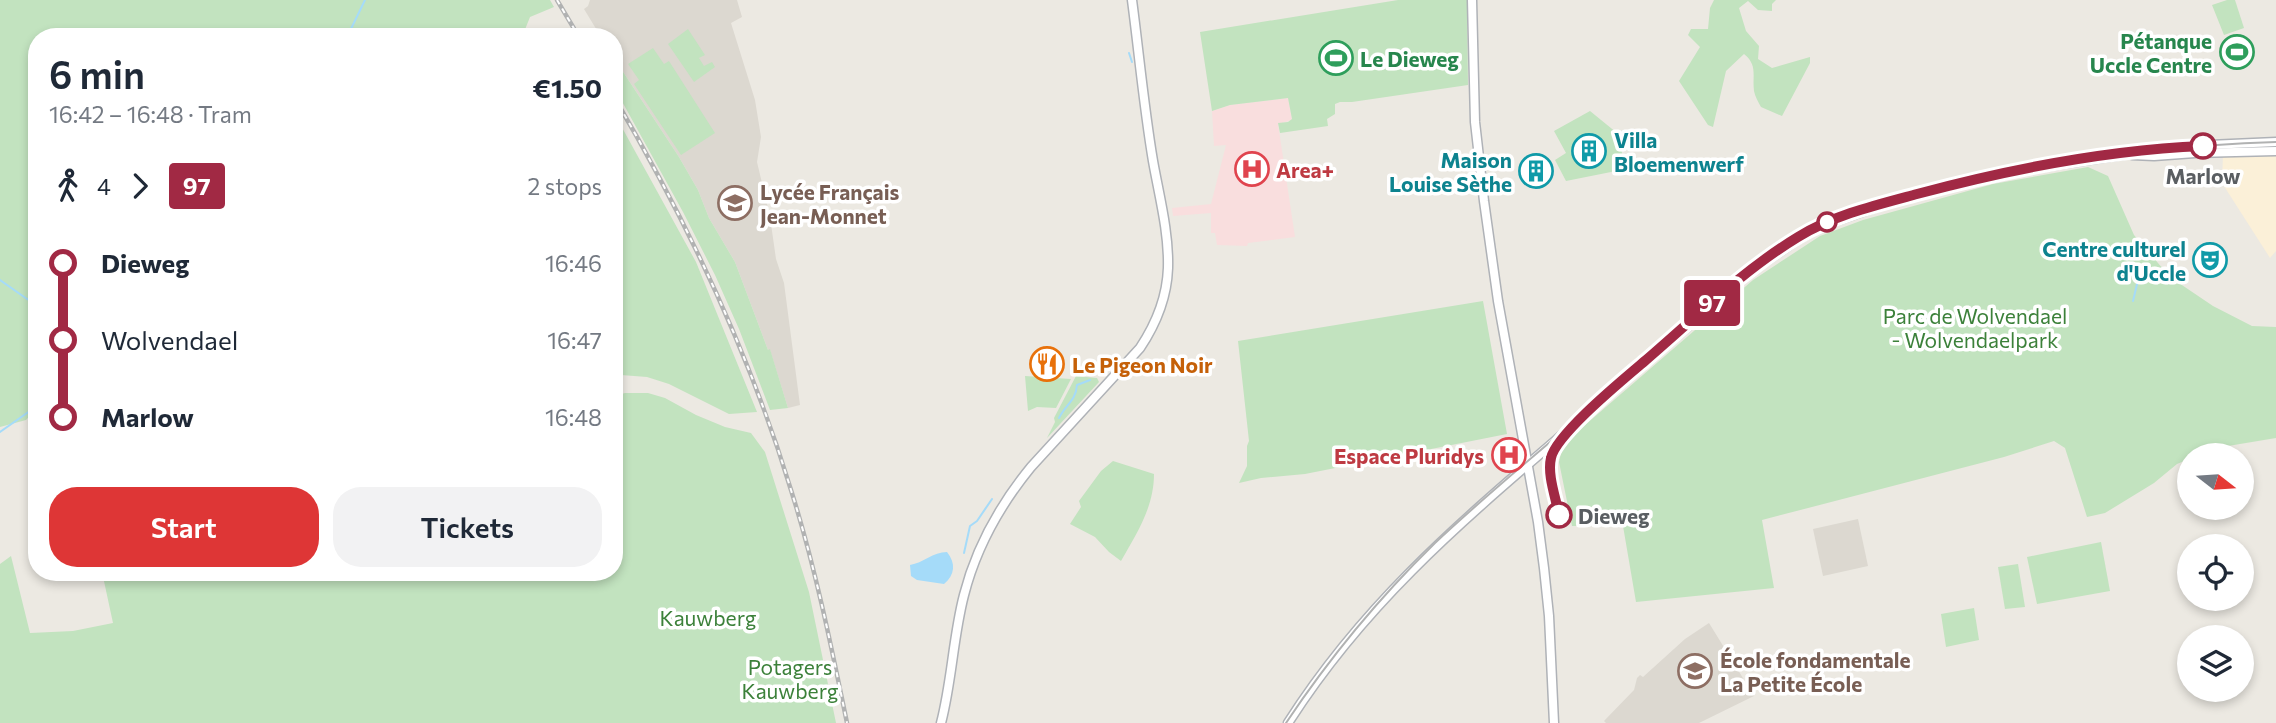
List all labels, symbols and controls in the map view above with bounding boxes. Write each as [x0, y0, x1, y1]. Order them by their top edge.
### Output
place label: Pétanque Uccle Centre [2090, 28, 2212, 77]
sports icon: Pétanque Uccle Centre [2218, 33, 2256, 71]
sports icon: Le Dieweg [1317, 39, 1355, 77]
place label: Le Dieweg [1360, 46, 1459, 71]
text: 6 min [49, 50, 145, 97]
text: €1.50 [533, 72, 602, 103]
text: 16:42 – 16:48 · Tram [49, 100, 252, 128]
place label: Villa Bloemenwerf [1614, 127, 1744, 176]
building icon: Villa Bloemenwerf [1570, 132, 1608, 170]
marker: Marlow [2190, 133, 2216, 159]
place label: Maison Louise Sèthe [1389, 147, 1512, 196]
hospital icon: Area+ [1233, 150, 1271, 188]
building icon: Maison Louise Sèthe [1517, 152, 1555, 190]
place label: Area+ [1276, 157, 1334, 182]
place label: Marlow [2165, 163, 2241, 188]
icon: walk [49, 167, 87, 205]
icon: forward [121, 167, 159, 205]
text: 97 [183, 171, 211, 200]
text: 4 [97, 172, 111, 200]
text: 2 stops [528, 172, 602, 200]
place label: Lycée Français Jean-Monnet [760, 179, 899, 228]
school or university icon: Lycée Français Jean-Monnet [716, 184, 754, 222]
unlabelled marker [1817, 212, 1837, 232]
place label: Centre culturel d'Uccle [2042, 236, 2186, 285]
theatre icon: Centre culturel d'Uccle [2191, 241, 2229, 279]
text: Dieweg [101, 247, 190, 278]
text: 16:46 [545, 249, 602, 277]
line badge: 97 [1680, 280, 1744, 326]
text: 97 [1698, 288, 1726, 317]
park label: Parc de Wolvendael - Wolvendaelpark [1883, 303, 2067, 352]
text: Wolvendael [101, 324, 238, 355]
text: 16:47 [547, 326, 602, 354]
restaurant icon: Le Pigeon Noir [1028, 345, 1066, 383]
place label: Le Pigeon Noir [1072, 352, 1213, 377]
text: Marlow [101, 401, 194, 432]
text: 16:48 [545, 403, 602, 431]
hospital icon: Espace Pluridys [1490, 436, 1528, 474]
place label: Espace Pluridys [1334, 443, 1484, 468]
north arrow [2177, 443, 2254, 520]
map controls [2177, 443, 2254, 702]
button: Start [49, 487, 319, 567]
button: Tickets [333, 487, 602, 567]
marker: Dieweg [1546, 502, 1572, 528]
place label: Dieweg [1578, 503, 1650, 528]
button: locate [2177, 534, 2254, 611]
park label: Kauwberg [660, 605, 756, 630]
button: layers [2177, 625, 2254, 702]
place label: École fondamentale La Petite École [1720, 647, 1911, 696]
school or university icon: École fondamentale La Petite École [1676, 652, 1714, 690]
park label: Potagers Kauwberg [742, 654, 838, 703]

